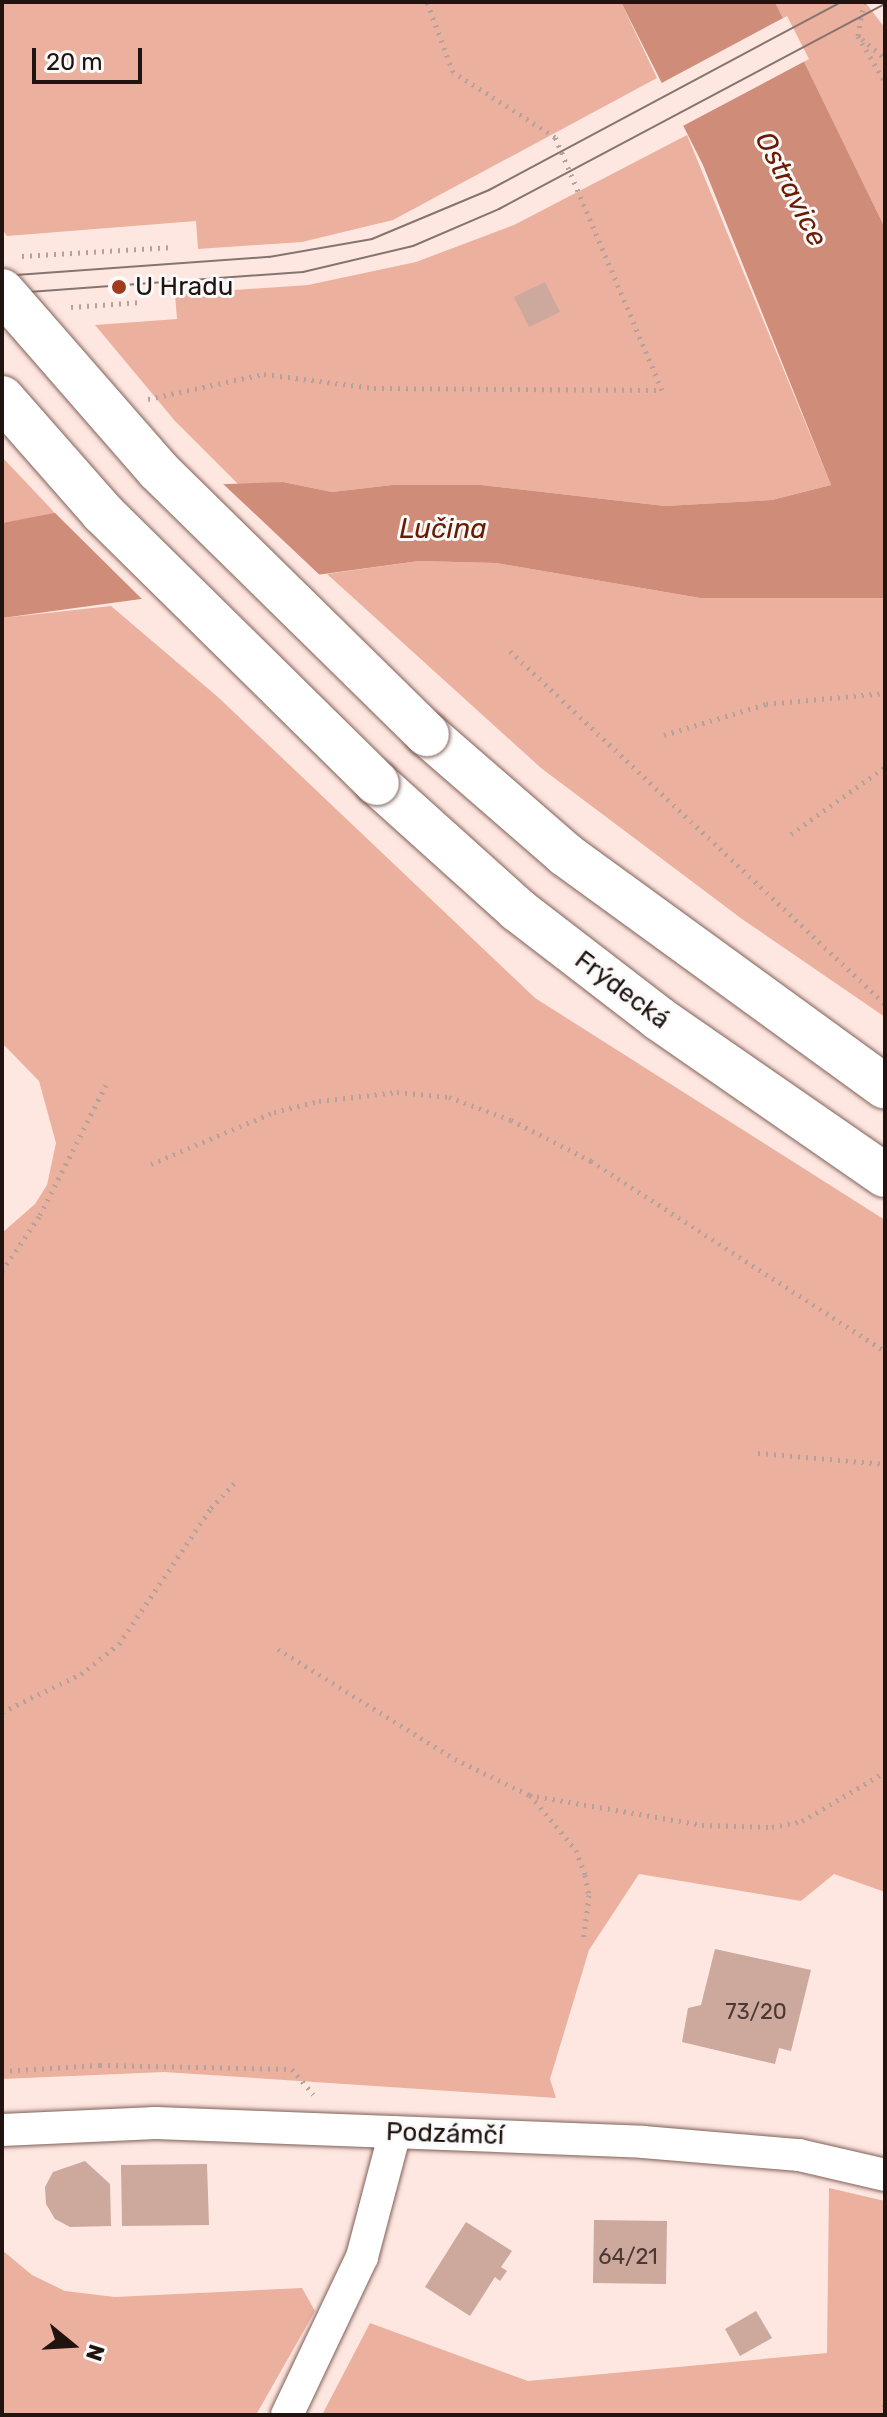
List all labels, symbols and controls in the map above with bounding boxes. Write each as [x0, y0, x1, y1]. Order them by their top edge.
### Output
scale bar [36, 32, 146, 82]
text: 20 m [46, 48, 103, 76]
water label: Ostravice [748, 126, 834, 252]
place label: U Hradu [135, 271, 233, 303]
marker: U Hradu [110, 278, 128, 296]
water label: Lučina [399, 512, 487, 546]
street label: Frýdecká [568, 944, 676, 1036]
house number: 73/20 [725, 1999, 787, 2025]
street label: Podzámčí [385, 2116, 505, 2152]
house number: 64/21 [598, 2244, 658, 2270]
north arrow [32, 2305, 112, 2385]
text: N [80, 2341, 111, 2364]

